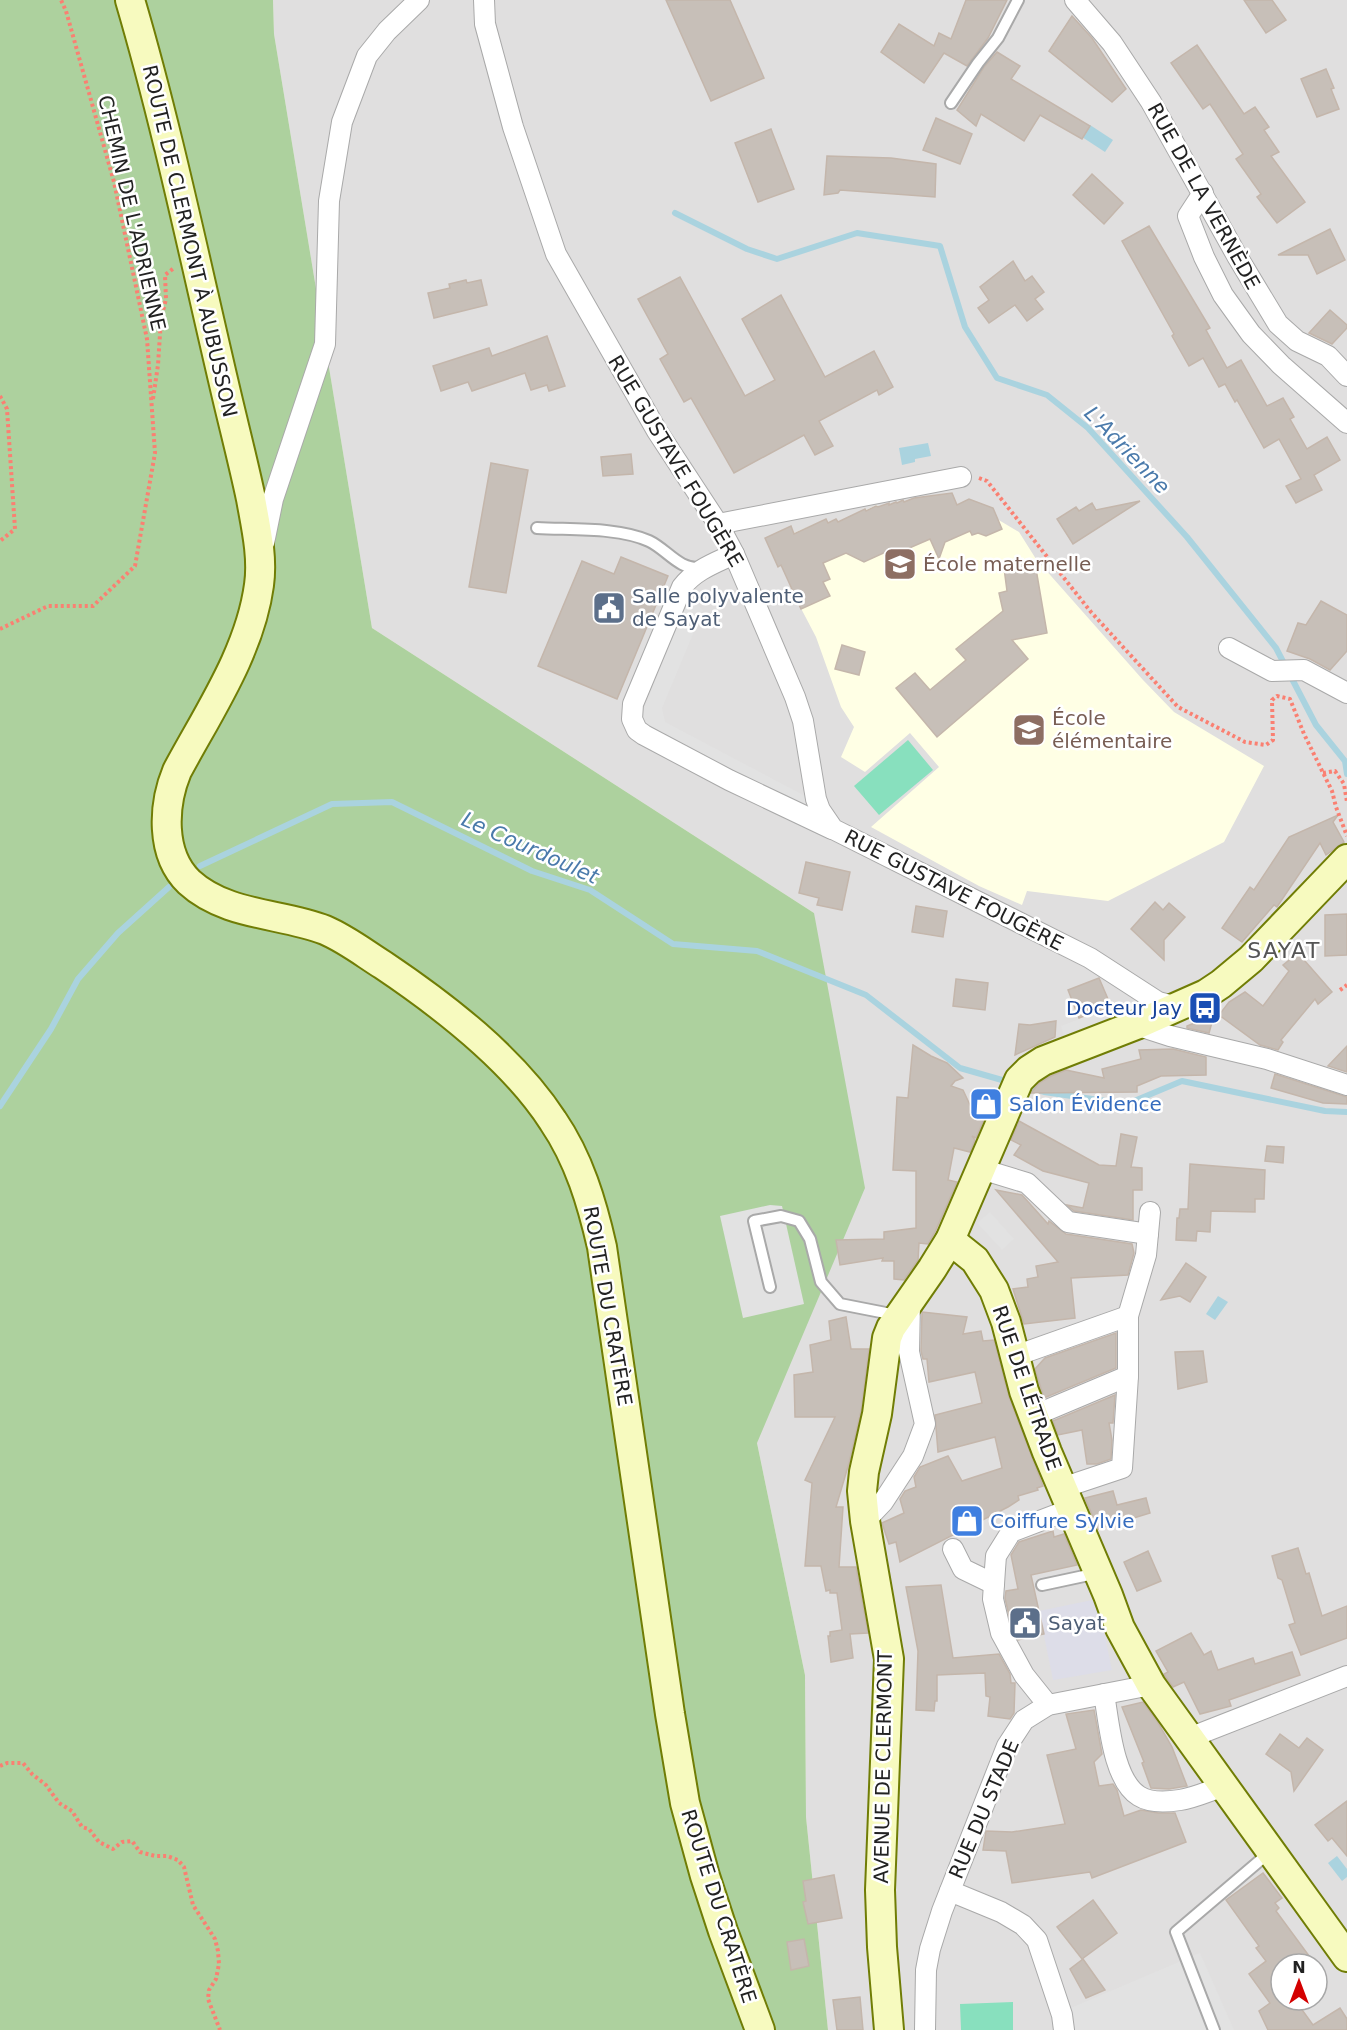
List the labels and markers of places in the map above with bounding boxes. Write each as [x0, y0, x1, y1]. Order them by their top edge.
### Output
school or university icon: École maternelle [882, 546, 918, 582]
place label: École maternelle [923, 552, 1091, 576]
place label: Salle polyvalente de Sayat [632, 584, 804, 631]
public building icon: Salle polyvalente de Sayat [591, 590, 627, 626]
place label: École élémentaire [1052, 706, 1172, 753]
school or university icon: École élémentaire [1011, 712, 1047, 748]
bus stop icon: Docteur Jay [1187, 990, 1223, 1026]
place label: Docteur Jay [1066, 996, 1182, 1020]
shop icon: Salon Évidence [968, 1086, 1004, 1122]
place label: Salon Évidence [1009, 1092, 1162, 1116]
shop icon: Coiffure Sylvie [949, 1503, 985, 1539]
place label: Coiffure Sylvie [990, 1509, 1134, 1533]
public building icon: Sayat [1007, 1605, 1043, 1641]
place label: Sayat [1048, 1611, 1105, 1635]

